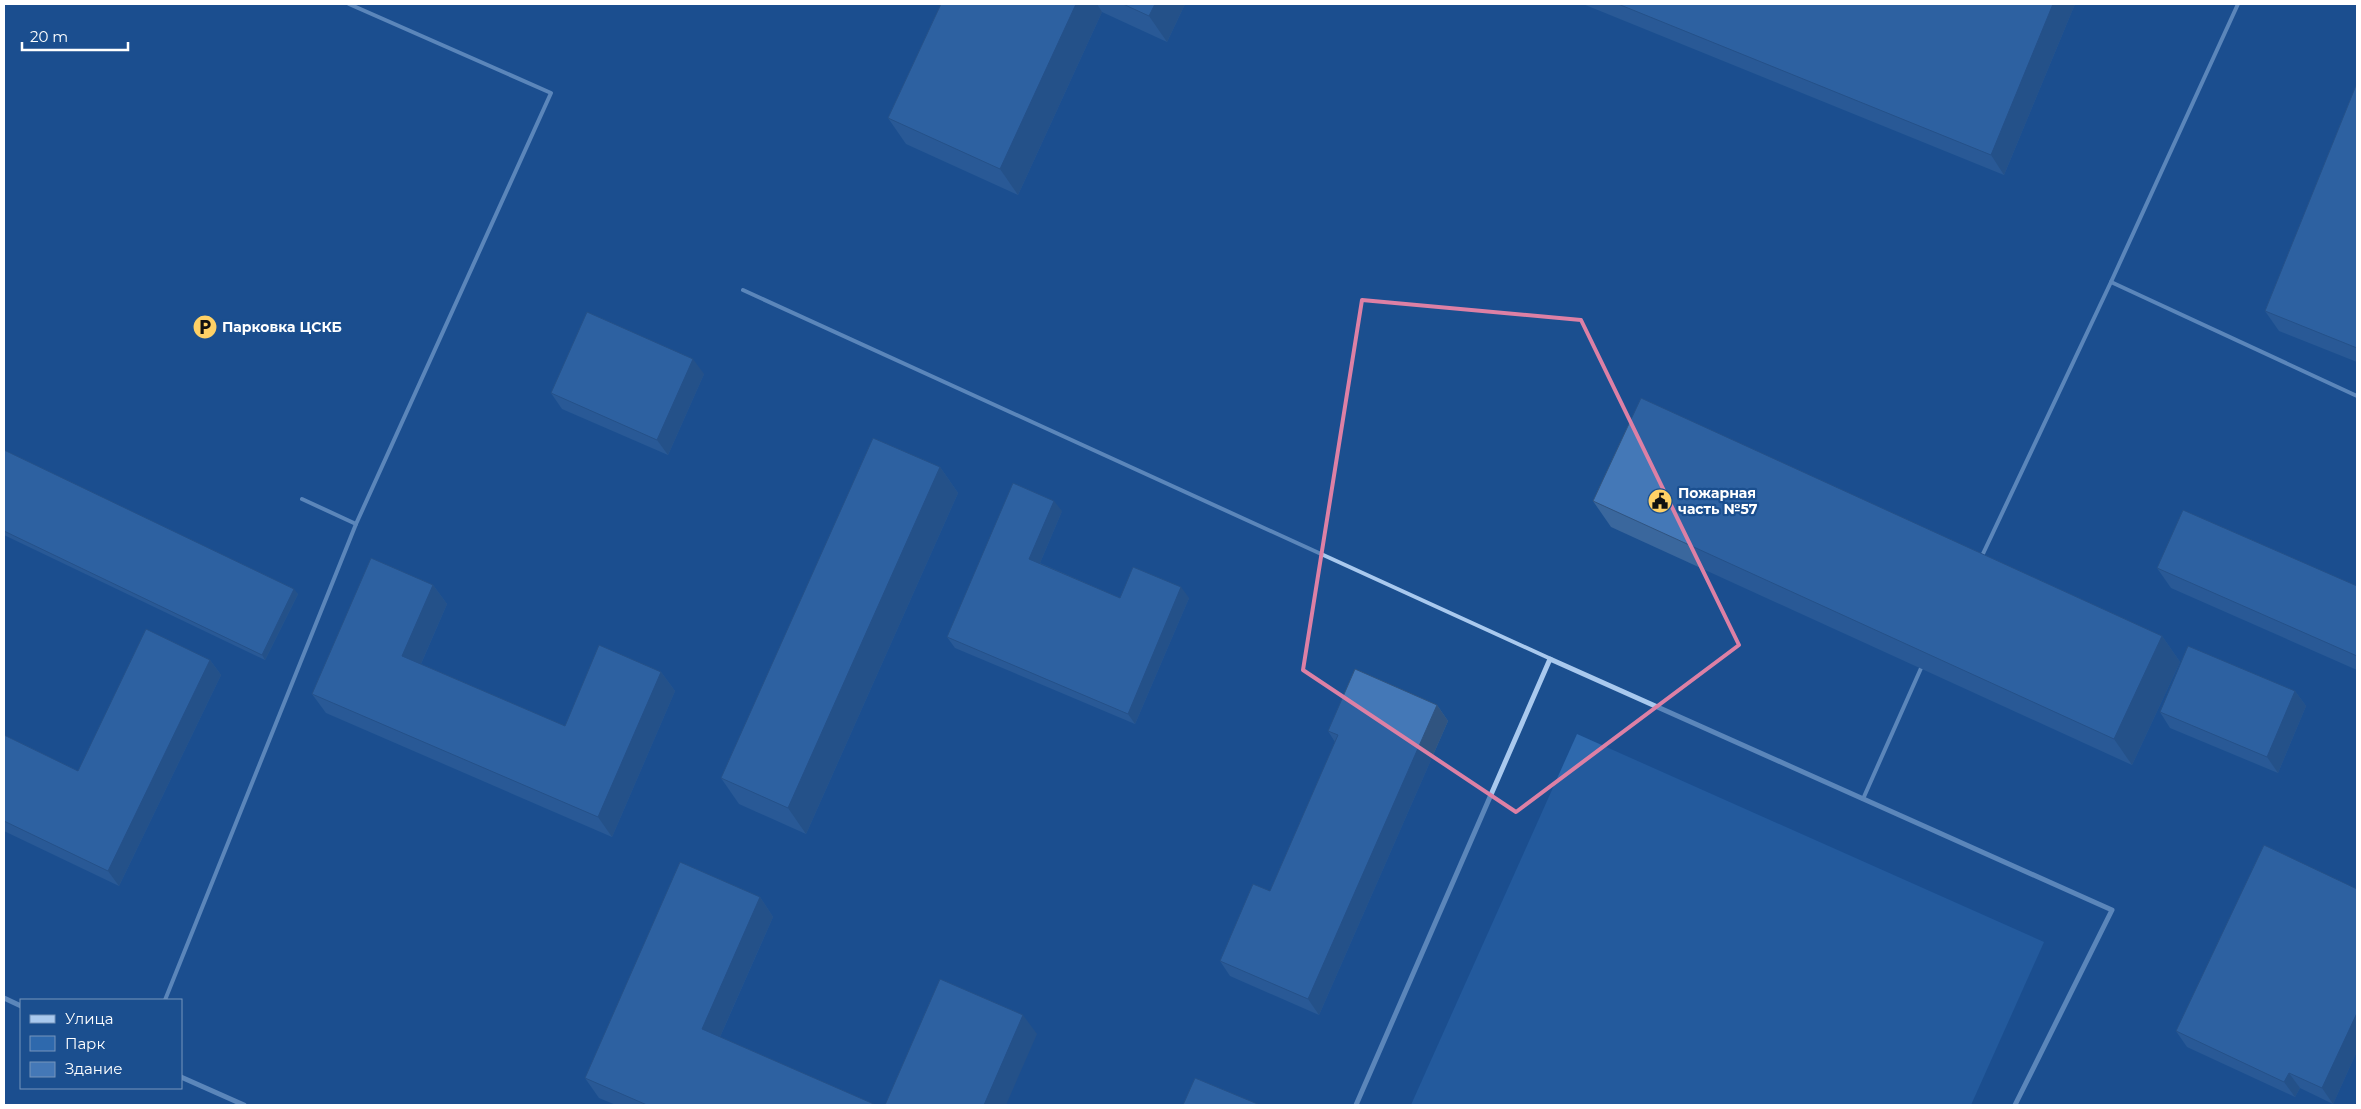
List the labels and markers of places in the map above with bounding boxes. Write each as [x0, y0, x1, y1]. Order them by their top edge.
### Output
parking icon: Парковка ЦСКБ [192, 314, 218, 340]
place label: Парковка ЦСКБ [222, 318, 342, 336]
place label: Пожарная часть №57 [1678, 484, 1758, 518]
public building icon: Пожарная часть №57 [1647, 488, 1673, 514]

